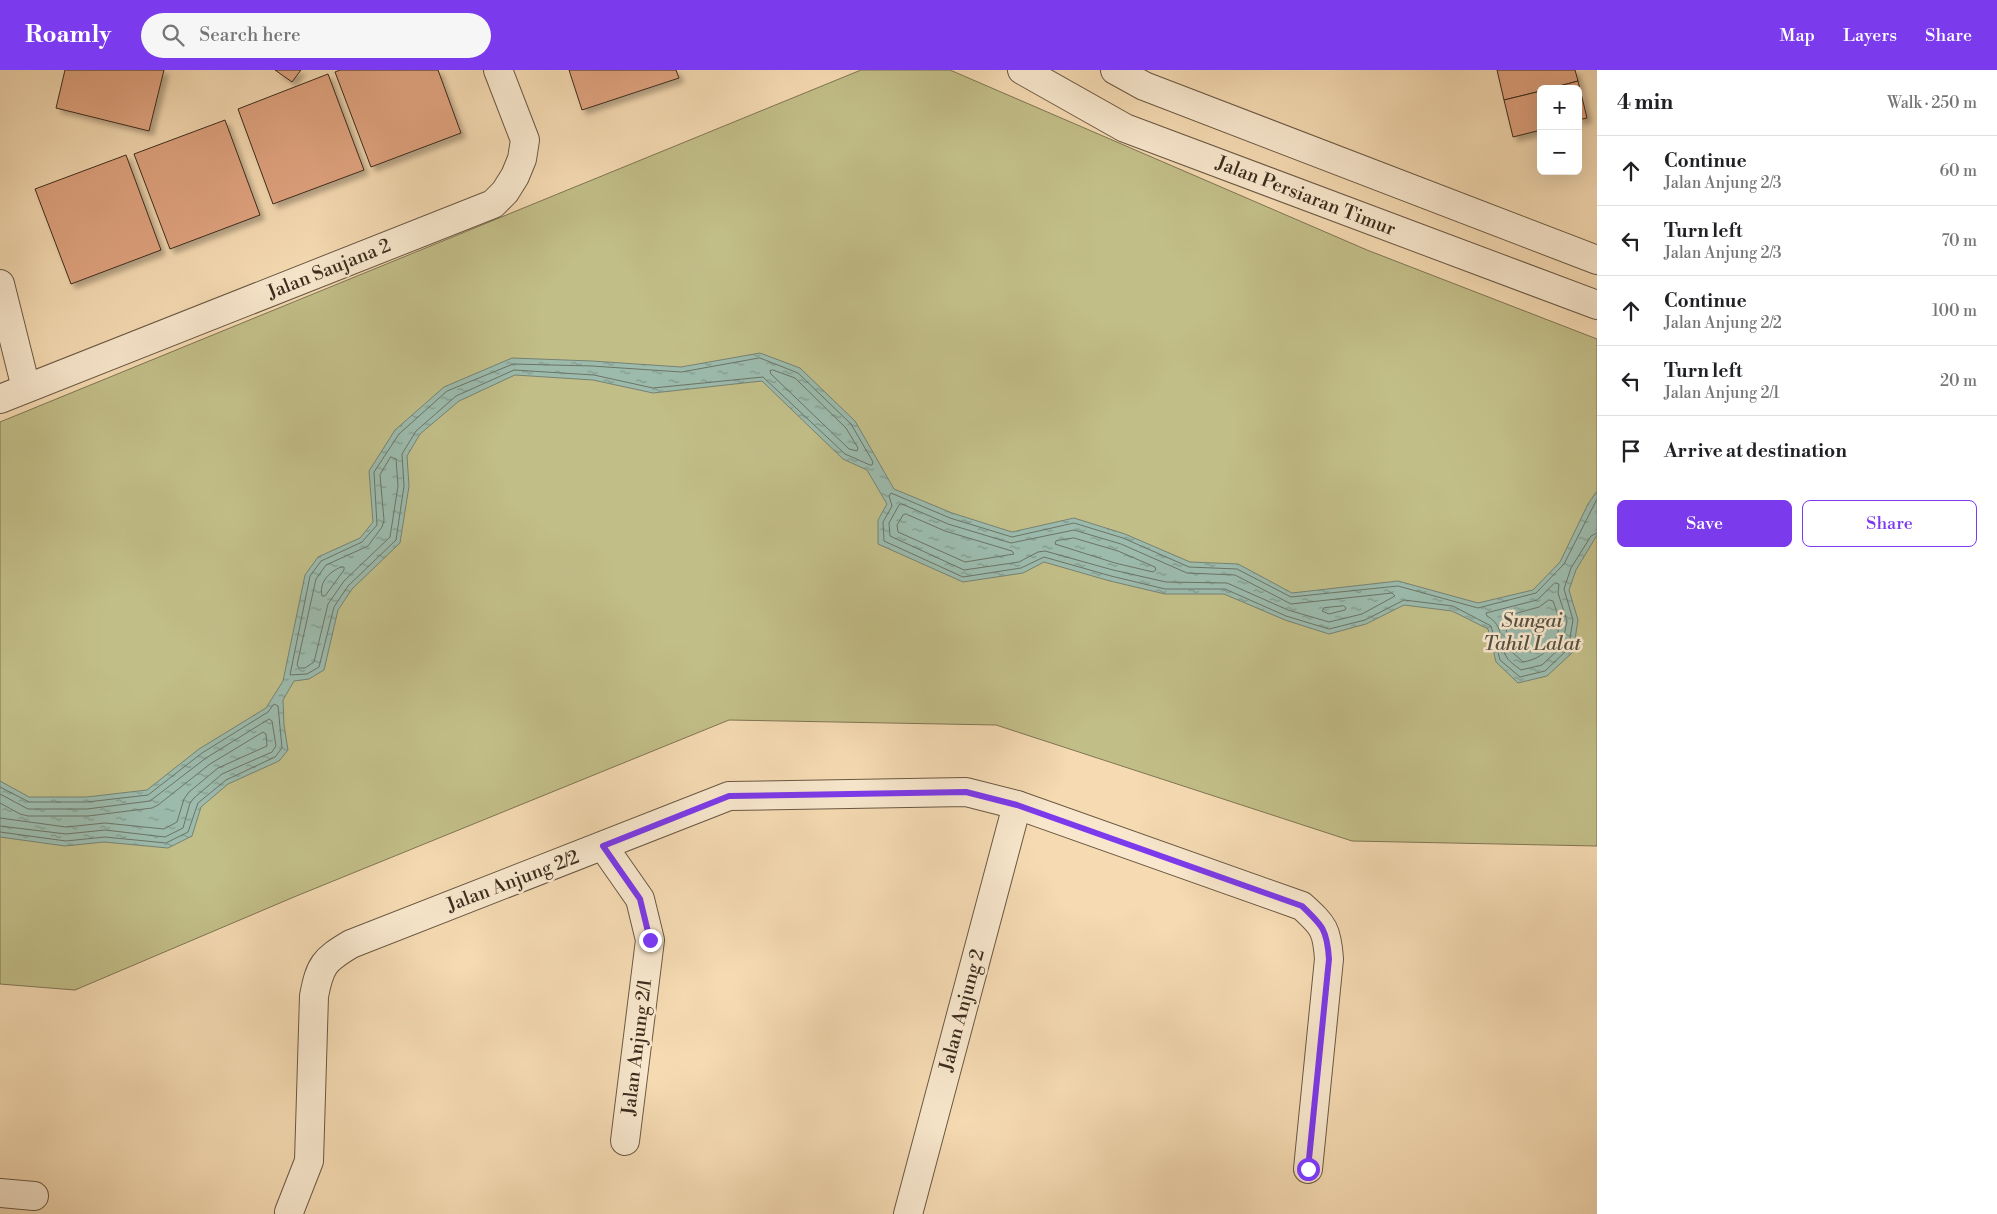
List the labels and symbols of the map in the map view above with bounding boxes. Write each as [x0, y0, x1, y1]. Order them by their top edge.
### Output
street label: Jalan Persiaran Timur [1212, 150, 1399, 241]
street label: Jalan Saujana 2 [263, 233, 394, 305]
water label: Sungai Tahil Lalat [1483, 609, 1581, 657]
street label: Jalan Anjung 2/2 [442, 845, 583, 918]
route end [639, 929, 662, 952]
street label: Jalan Anjung 2 [934, 946, 990, 1075]
street label: Jalan Anjung 2/1 [617, 977, 657, 1118]
route start [1297, 1158, 1320, 1181]

